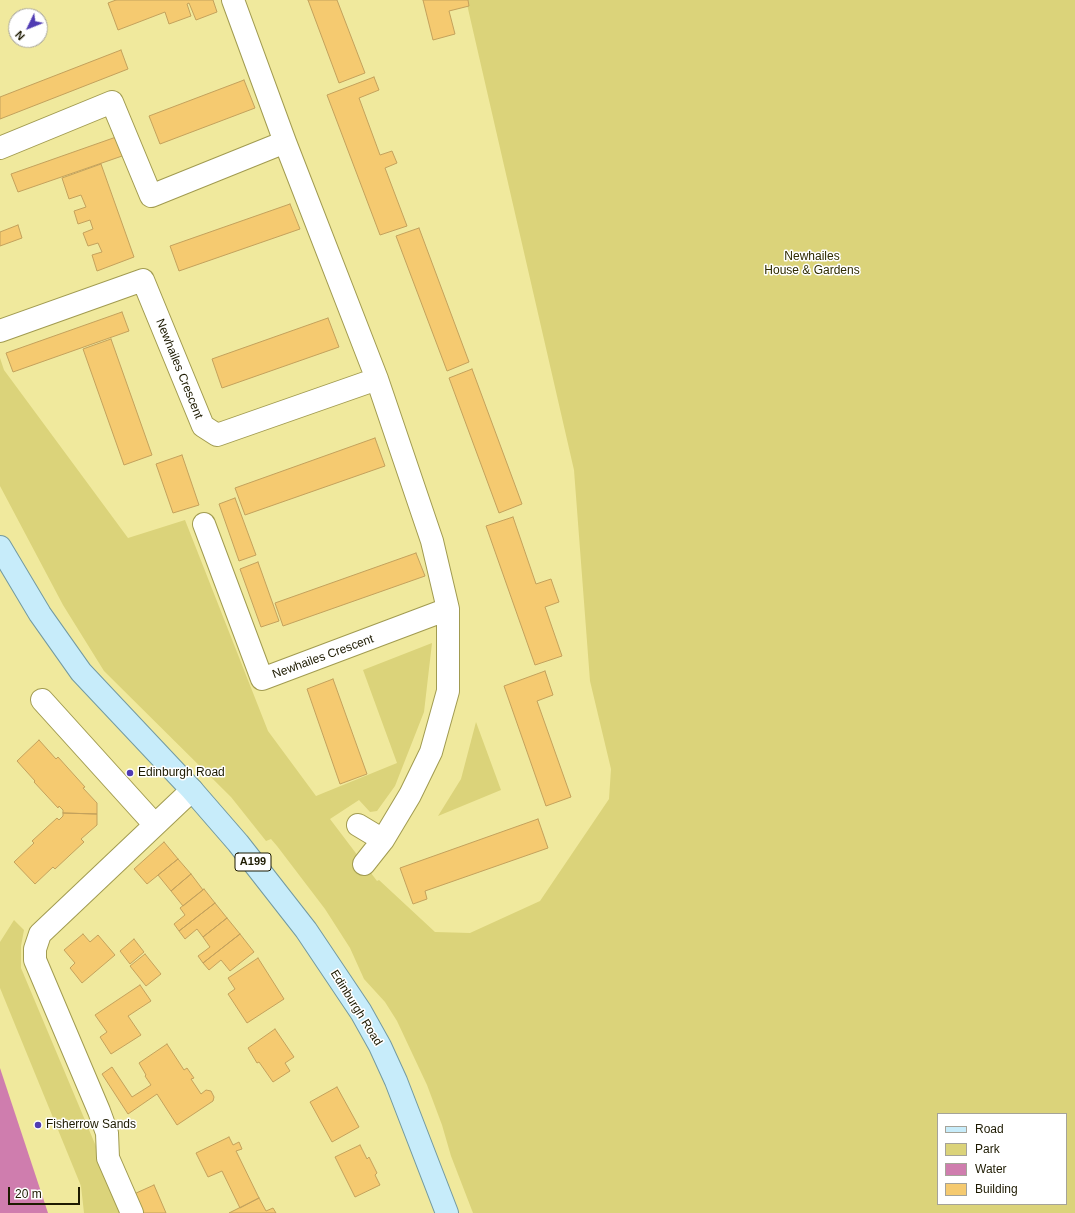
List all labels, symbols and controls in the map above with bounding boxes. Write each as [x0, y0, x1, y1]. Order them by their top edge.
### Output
north arrow [8, 8, 48, 48]
text: N [13, 29, 27, 43]
park label: Newhailes House & Gardens [764, 250, 860, 278]
street label: Newhailes Crescent [152, 317, 206, 421]
street label: Newhailes Crescent [270, 632, 376, 682]
place label: Edinburgh Road [138, 766, 225, 780]
marker: Edinburgh Road [125, 768, 135, 778]
road number: A199 [235, 853, 271, 871]
street label: Edinburgh Road [327, 967, 385, 1049]
legend [937, 1113, 1067, 1205]
place label: Fisherrow Sands [46, 1118, 136, 1132]
marker: Fisherrow Sands [33, 1120, 43, 1130]
text: Road [975, 1122, 1004, 1136]
text: Park [975, 1142, 1000, 1156]
text: Water [975, 1162, 1007, 1176]
scale bar [10, 1179, 82, 1205]
text: Building [975, 1182, 1018, 1196]
text: 20 m [15, 1187, 42, 1201]

